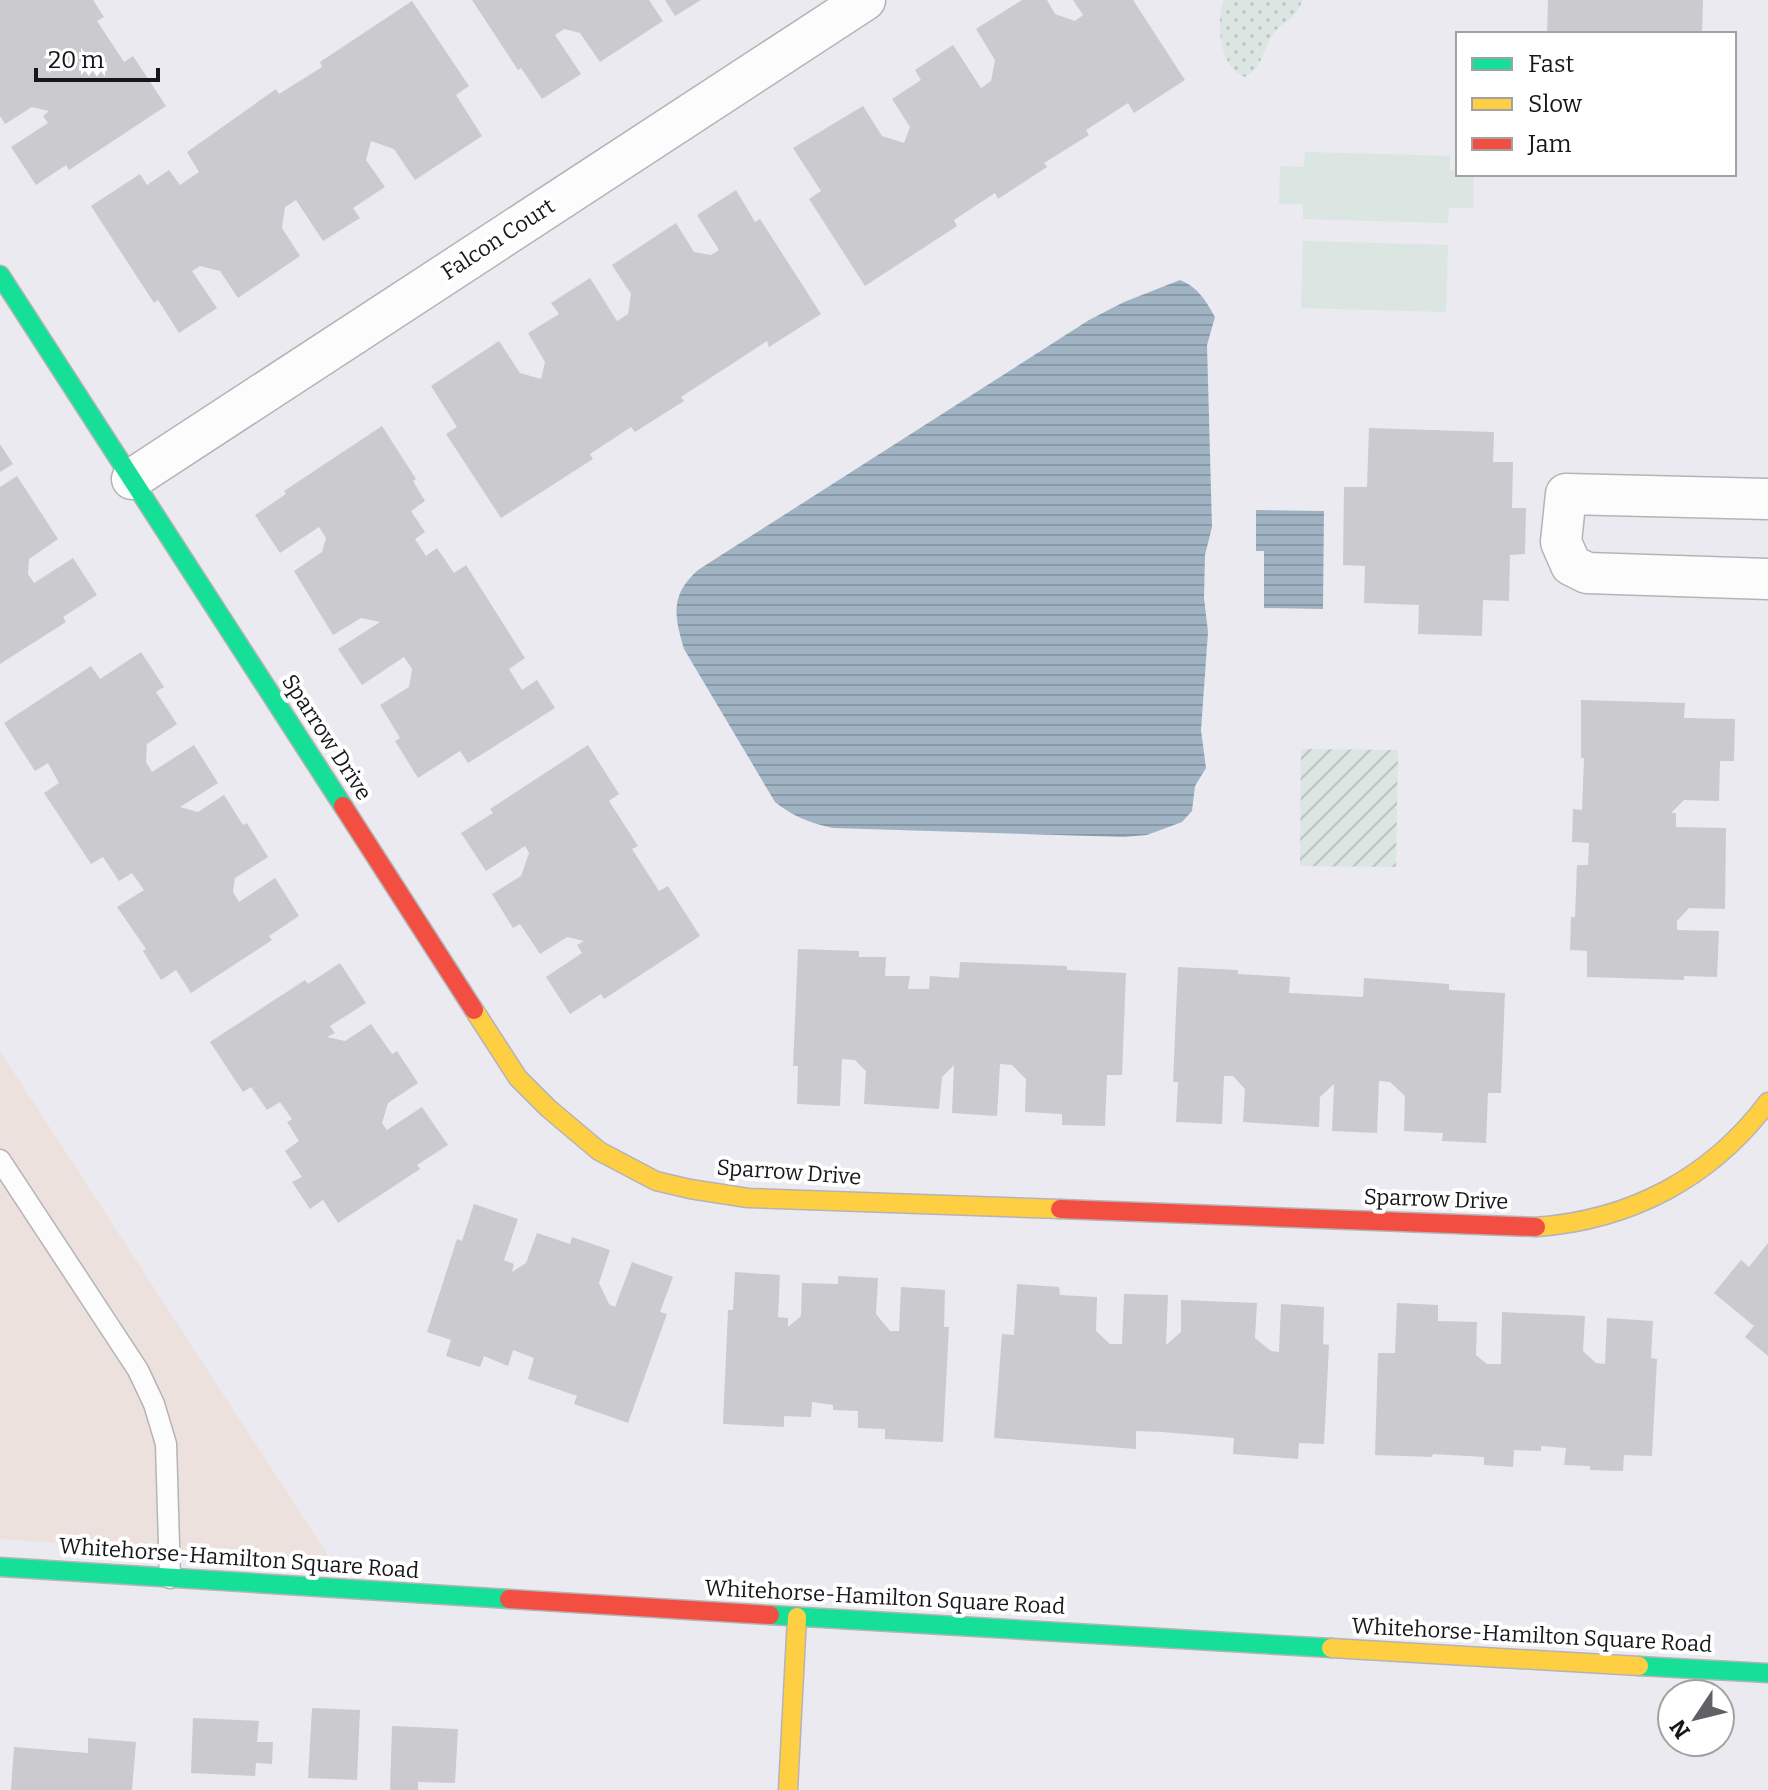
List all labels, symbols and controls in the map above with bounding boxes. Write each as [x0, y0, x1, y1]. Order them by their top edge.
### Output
scale bar [36, 32, 158, 82]
legend [1456, 32, 1736, 176]
text: 20 m [48, 46, 104, 74]
text: Fast [1528, 50, 1574, 78]
text: Slow [1528, 90, 1583, 118]
text: Jam [1527, 130, 1572, 158]
street label: Falcon Court [436, 192, 560, 286]
street label: Sparrow Drive [276, 669, 378, 805]
street label: Sparrow Drive [716, 1153, 862, 1191]
street label: Sparrow Drive [1363, 1183, 1509, 1215]
street label: Whitehorse-Hamilton Square Road [58, 1532, 420, 1584]
street label: Whitehorse-Hamilton Square Road [704, 1574, 1066, 1620]
street label: Whitehorse-Hamilton Square Road [1351, 1612, 1713, 1658]
north arrow [1656, 1678, 1736, 1758]
text: N [1664, 1714, 1696, 1744]

